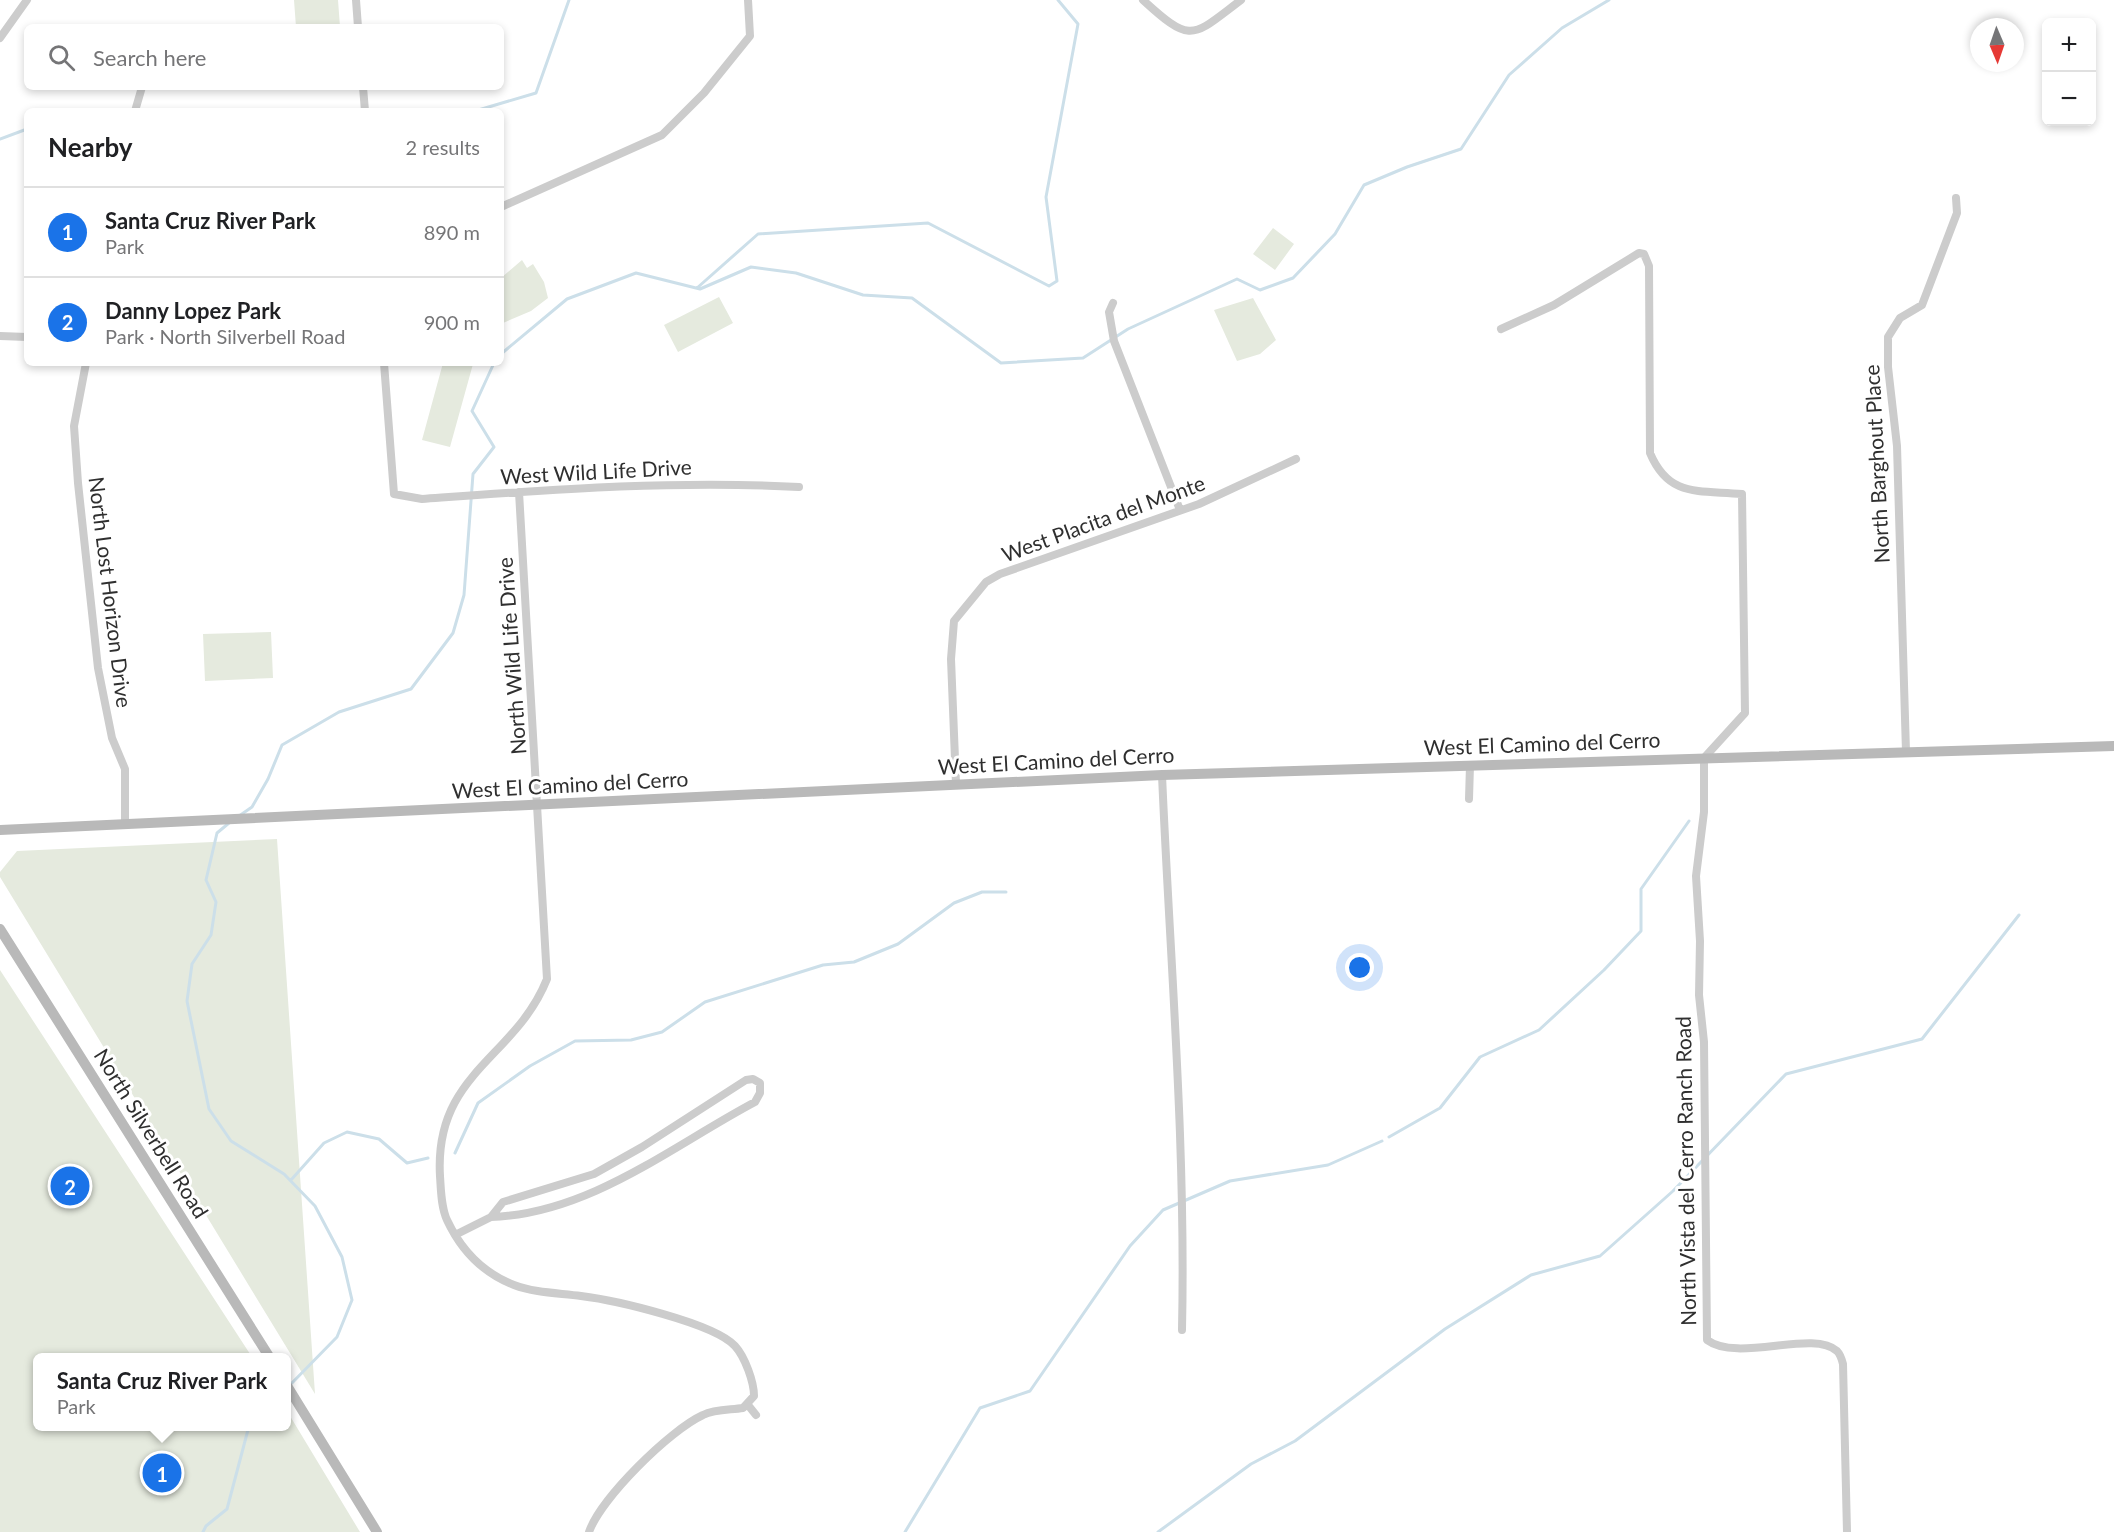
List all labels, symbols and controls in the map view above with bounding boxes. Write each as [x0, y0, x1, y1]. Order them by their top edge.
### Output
north arrow [1970, 18, 2024, 72]
map controls [2042, 18, 2096, 126]
button: + [2042, 18, 2096, 72]
search box [24, 24, 504, 90]
icon: search [45, 41, 78, 74]
text: Search here [93, 44, 206, 71]
button: − [2042, 72, 2096, 126]
text: Nearby [48, 131, 133, 163]
text: 2 results [405, 135, 480, 159]
text: Santa Cruz River Park [105, 207, 316, 234]
text: 1 [62, 220, 73, 244]
text: 890 m [424, 220, 480, 244]
text: Park [105, 234, 144, 258]
text: Danny Lopez Park [105, 297, 281, 324]
text: 2 [62, 310, 73, 334]
text: 900 m [424, 310, 480, 334]
text: Park · North Silverbell Road [105, 324, 345, 348]
street label: North Barghout Place [1858, 364, 1894, 564]
street label: West Wild Life Drive [500, 454, 692, 488]
street label: West Placita del Monte [998, 470, 1208, 566]
street label: North Lost Horizon Drive [84, 475, 138, 709]
street label: North Wild Life Drive [492, 556, 530, 756]
street label: West El Camino del Cerro [1423, 726, 1661, 760]
street label: West El Camino del Cerro [937, 741, 1175, 779]
street label: West El Camino del Cerro [451, 765, 689, 803]
your location [1345, 953, 1374, 982]
street label: North Vista del Cerro Ranch Road [1670, 1016, 1700, 1326]
street label: North Silverbell Road [90, 1044, 214, 1222]
pin: 2 [50, 1164, 90, 1208]
popup [33, 1353, 291, 1431]
text: Santa Cruz River Park [57, 1367, 267, 1394]
text: Park [57, 1394, 96, 1418]
pin: 1 [142, 1450, 182, 1496]

